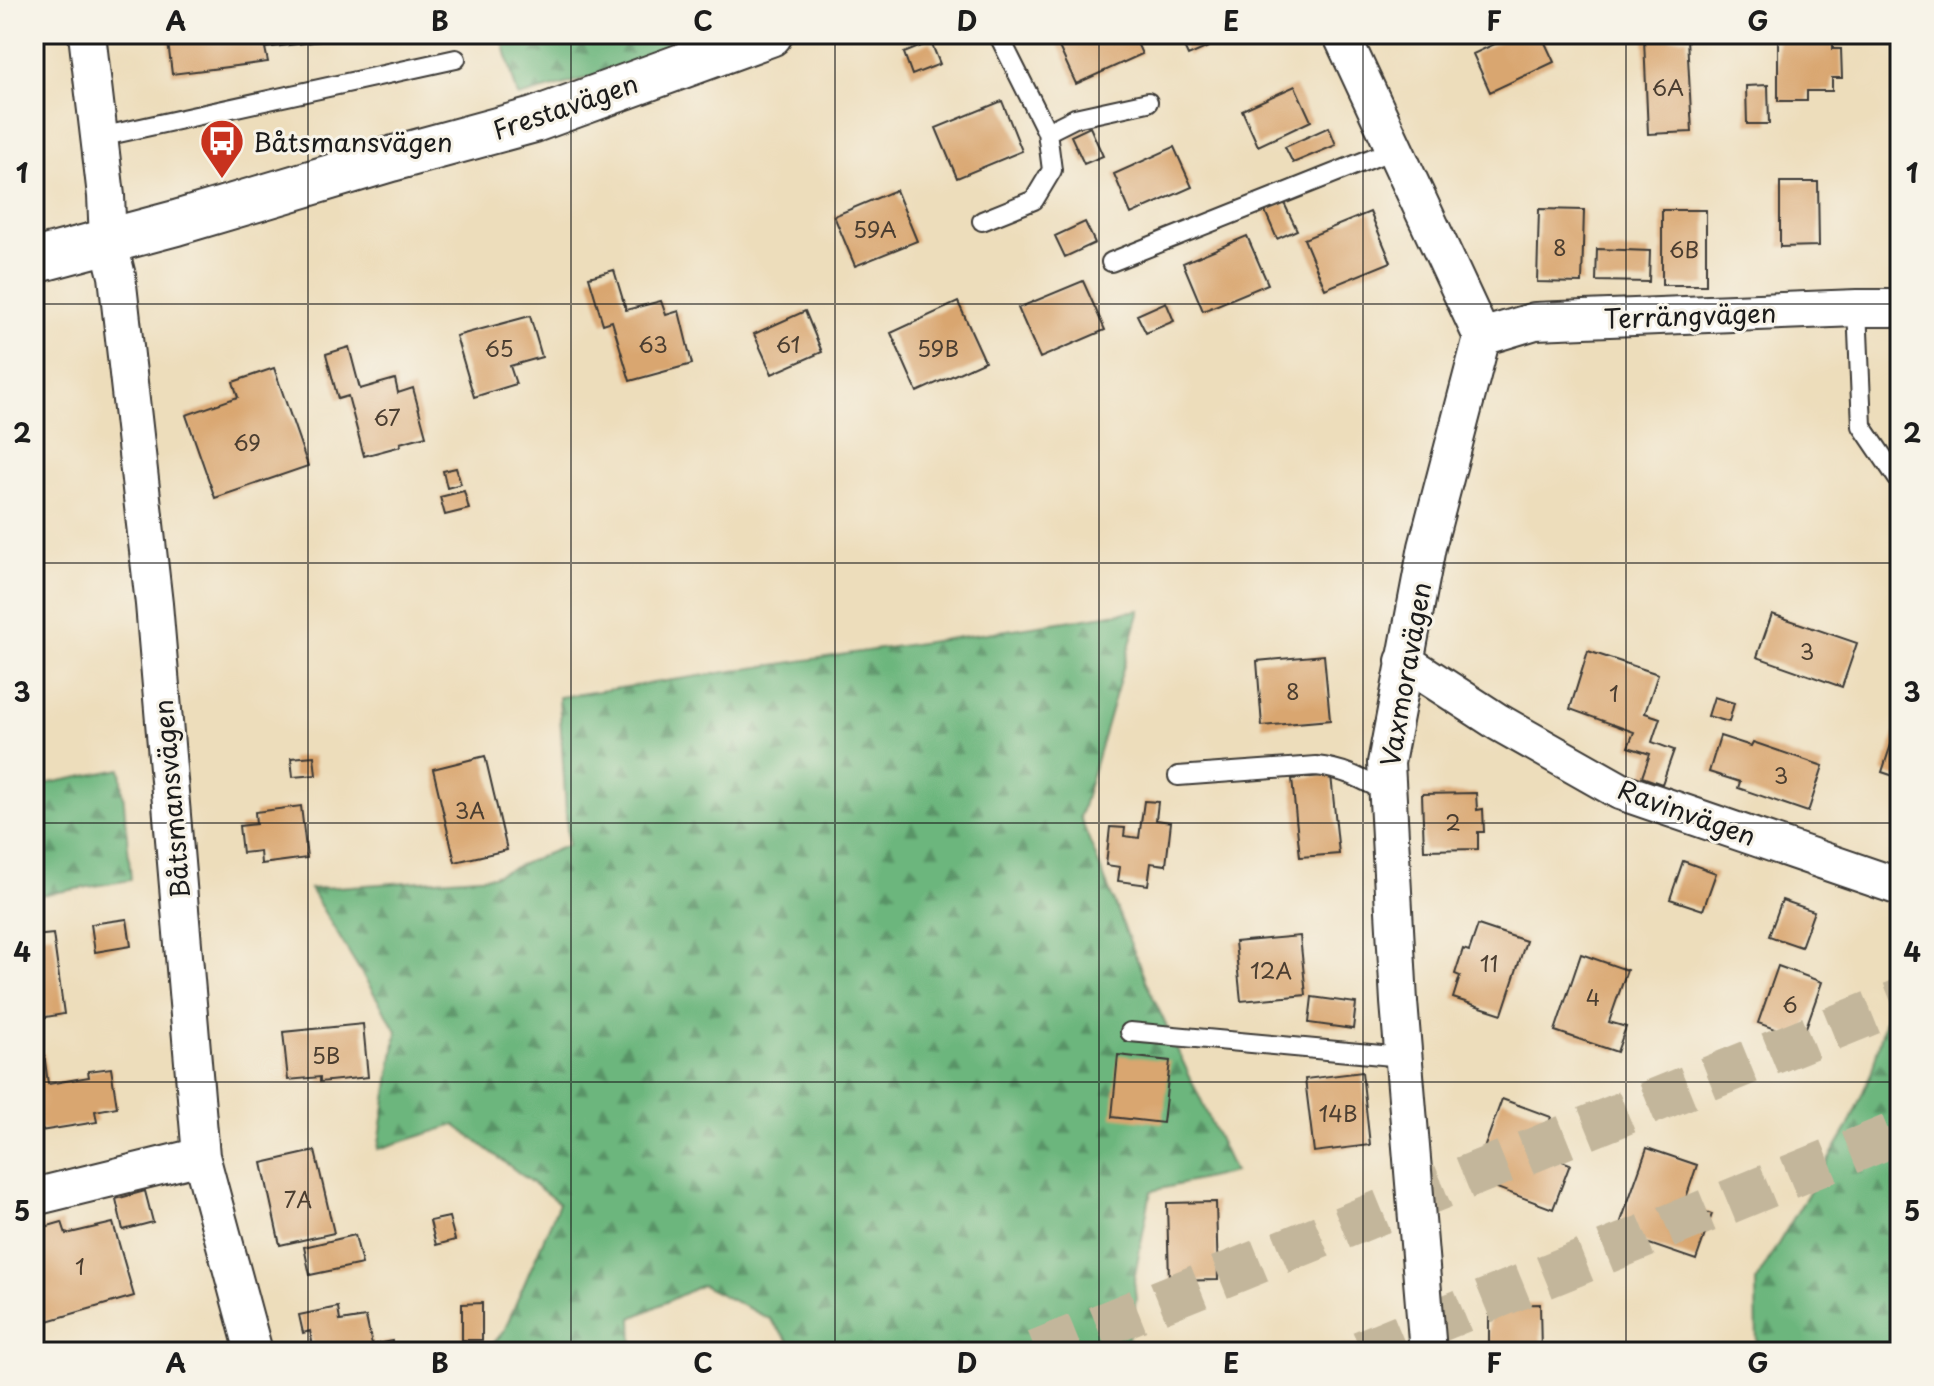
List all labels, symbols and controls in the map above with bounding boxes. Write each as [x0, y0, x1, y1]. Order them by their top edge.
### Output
text: A [166, 1, 186, 40]
text: B [431, 1, 449, 40]
text: C [693, 1, 713, 40]
text: D [957, 1, 977, 40]
text: E [1223, 1, 1239, 40]
text: F [1486, 1, 1502, 40]
text: G [1747, 1, 1769, 40]
street label: Frestavägen [487, 63, 643, 149]
house number: 6A [1652, 70, 1684, 103]
bus stop icon: Båtsmansvägen [198, 117, 246, 180]
place label: Båtsmansvägen [253, 122, 453, 161]
text: 1 [16, 153, 28, 192]
text: 1 [1906, 153, 1918, 192]
house number: 59A [853, 212, 897, 245]
house number: 8 [1553, 230, 1567, 263]
house number: 6B [1669, 232, 1699, 265]
street label: Terrängvägen [1603, 292, 1777, 338]
house number: 63 [638, 327, 668, 360]
house number: 61 [776, 327, 800, 360]
house number: 65 [484, 331, 514, 364]
house number: 59B [917, 331, 959, 364]
house number: 67 [374, 400, 400, 433]
text: 2 [13, 413, 31, 452]
text: 2 [1903, 413, 1921, 452]
house number: 69 [233, 425, 261, 458]
street label: Vaxmoravägen [1370, 579, 1440, 769]
house number: 3 [1800, 634, 1814, 667]
text: 3 [13, 672, 31, 711]
text: 3 [1903, 672, 1921, 711]
house number: 8 [1286, 674, 1300, 707]
house number: 1 [1609, 676, 1619, 709]
street label: Båtsmansvägen [143, 698, 199, 900]
house number: 3 [1774, 758, 1788, 791]
street label: Ravinvägen [1612, 769, 1762, 855]
house number: 3A [455, 793, 485, 826]
house number: 2 [1445, 805, 1461, 838]
text: 4 [13, 932, 31, 971]
text: 4 [1903, 932, 1921, 971]
house number: 11 [1480, 946, 1498, 979]
house number: 12A [1250, 953, 1292, 986]
house number: 4 [1586, 980, 1600, 1013]
house number: 6 [1782, 987, 1798, 1020]
house number: 5B [312, 1038, 340, 1071]
house number: 14B [1318, 1096, 1358, 1129]
house number: 7A [284, 1182, 312, 1215]
text: 5 [14, 1191, 30, 1230]
text: 5 [1904, 1191, 1920, 1230]
house number: 1 [75, 1249, 85, 1282]
text: A [166, 1343, 186, 1382]
text: B [431, 1343, 449, 1382]
text: C [693, 1343, 713, 1382]
text: D [957, 1343, 977, 1382]
text: E [1223, 1343, 1239, 1382]
text: F [1486, 1343, 1502, 1382]
text: G [1747, 1343, 1769, 1382]

